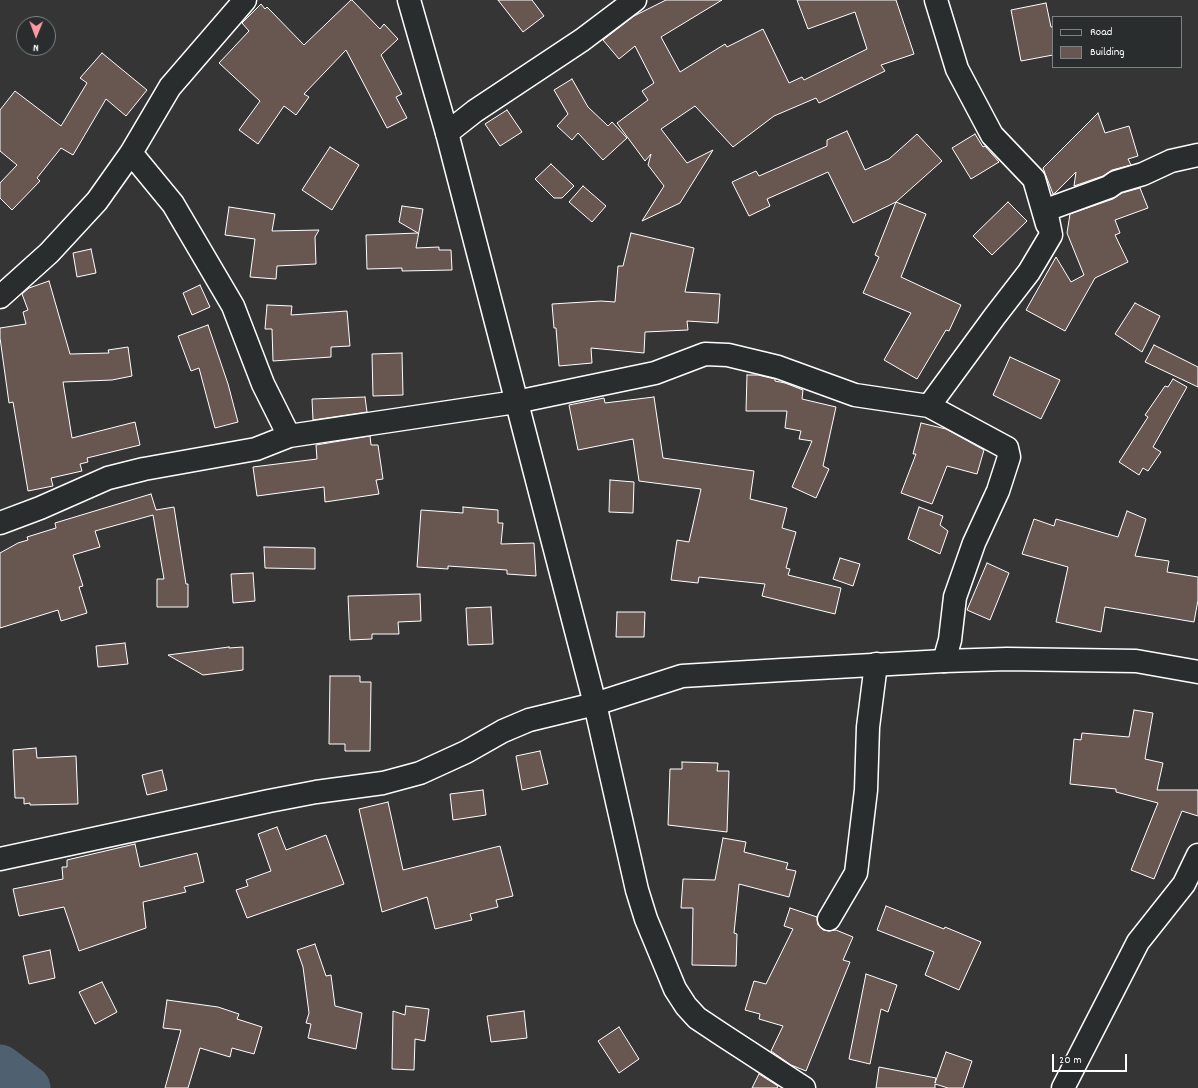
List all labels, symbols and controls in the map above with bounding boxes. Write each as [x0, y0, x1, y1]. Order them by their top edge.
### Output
north arrow [16, 16, 56, 56]
legend [1052, 16, 1182, 68]
text: Road [1090, 24, 1112, 41]
text: N [33, 39, 39, 55]
text: Building [1090, 44, 1125, 61]
scale bar [1054, 1046, 1129, 1072]
text: 20 m [1059, 1052, 1082, 1069]

